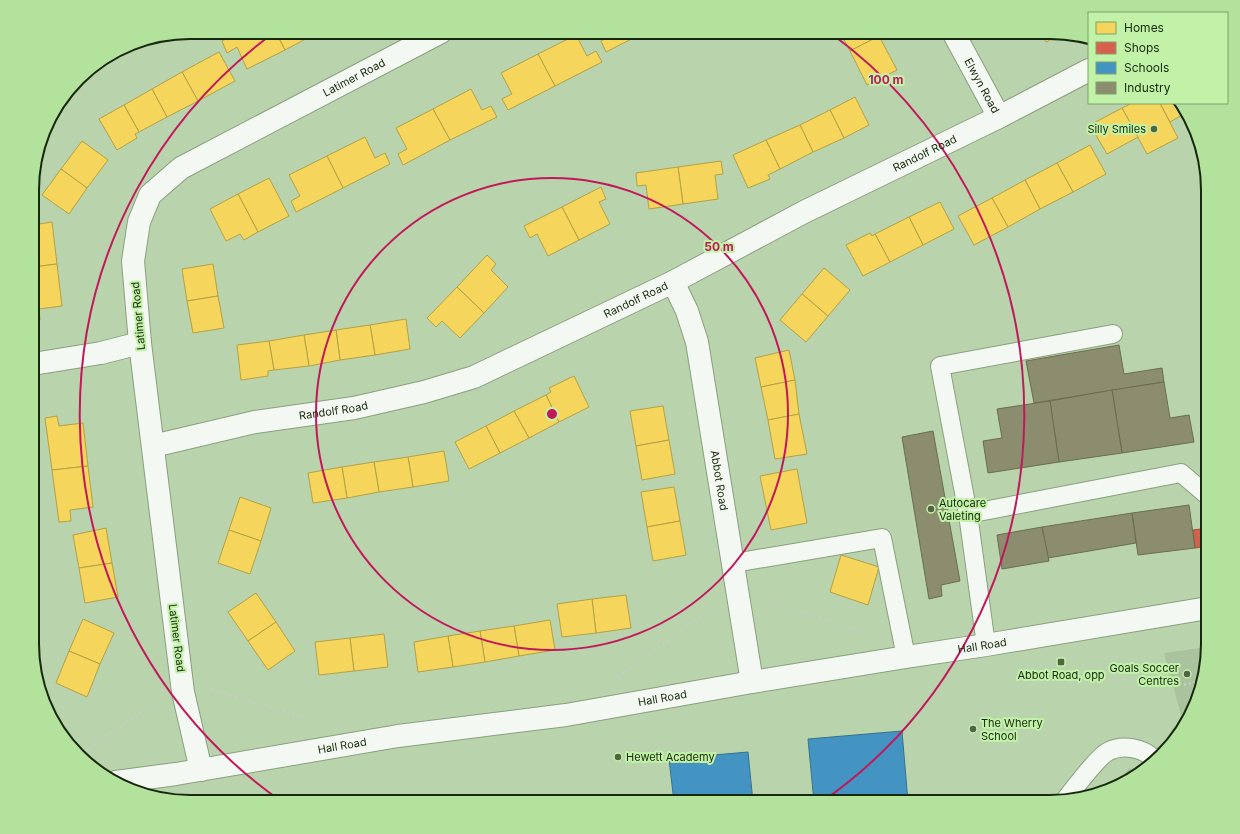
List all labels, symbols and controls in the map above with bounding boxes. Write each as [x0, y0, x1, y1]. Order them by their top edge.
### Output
legend [1088, 12, 1228, 104]
text: Homes [1124, 20, 1164, 35]
text: Shops [1124, 40, 1160, 55]
street label: Latimer Road [320, 55, 388, 100]
street label: Elwyn Road [961, 56, 1003, 116]
text: Schools [1124, 60, 1169, 75]
text: 100 m [868, 72, 904, 87]
text: Industry [1124, 80, 1171, 95]
place label: Silly Smiles [1087, 122, 1146, 136]
marker: Silly Smiles [1149, 124, 1159, 134]
street label: Randolf Road [890, 132, 959, 175]
text: 50 m [704, 239, 734, 254]
street label: Randolf Road [601, 279, 670, 321]
street label: Latimer Road [128, 281, 148, 351]
street label: Randolf Road [298, 398, 369, 423]
centre of rings [545, 407, 559, 421]
street label: Abbot Road [708, 449, 731, 512]
place label: Autocare Valeting [939, 496, 986, 523]
marker: Autocare Valeting [926, 504, 936, 514]
street label: Latimer Road [166, 603, 188, 673]
street label: Hall Road [957, 635, 1008, 656]
marker: Abbot Road, opp [1056, 657, 1066, 667]
place label: Goals Soccer Centres [1110, 661, 1179, 688]
place label: Abbot Road, opp [1017, 668, 1105, 682]
marker: Goals Soccer Centres [1182, 669, 1192, 679]
street label: Hall Road [637, 687, 688, 709]
place label: The Wherry School [981, 716, 1043, 743]
marker: The Wherry School [968, 724, 978, 734]
street label: Hall Road [317, 735, 368, 757]
place label: Hewett Academy [626, 750, 715, 764]
marker: Hewett Academy [613, 752, 623, 762]

